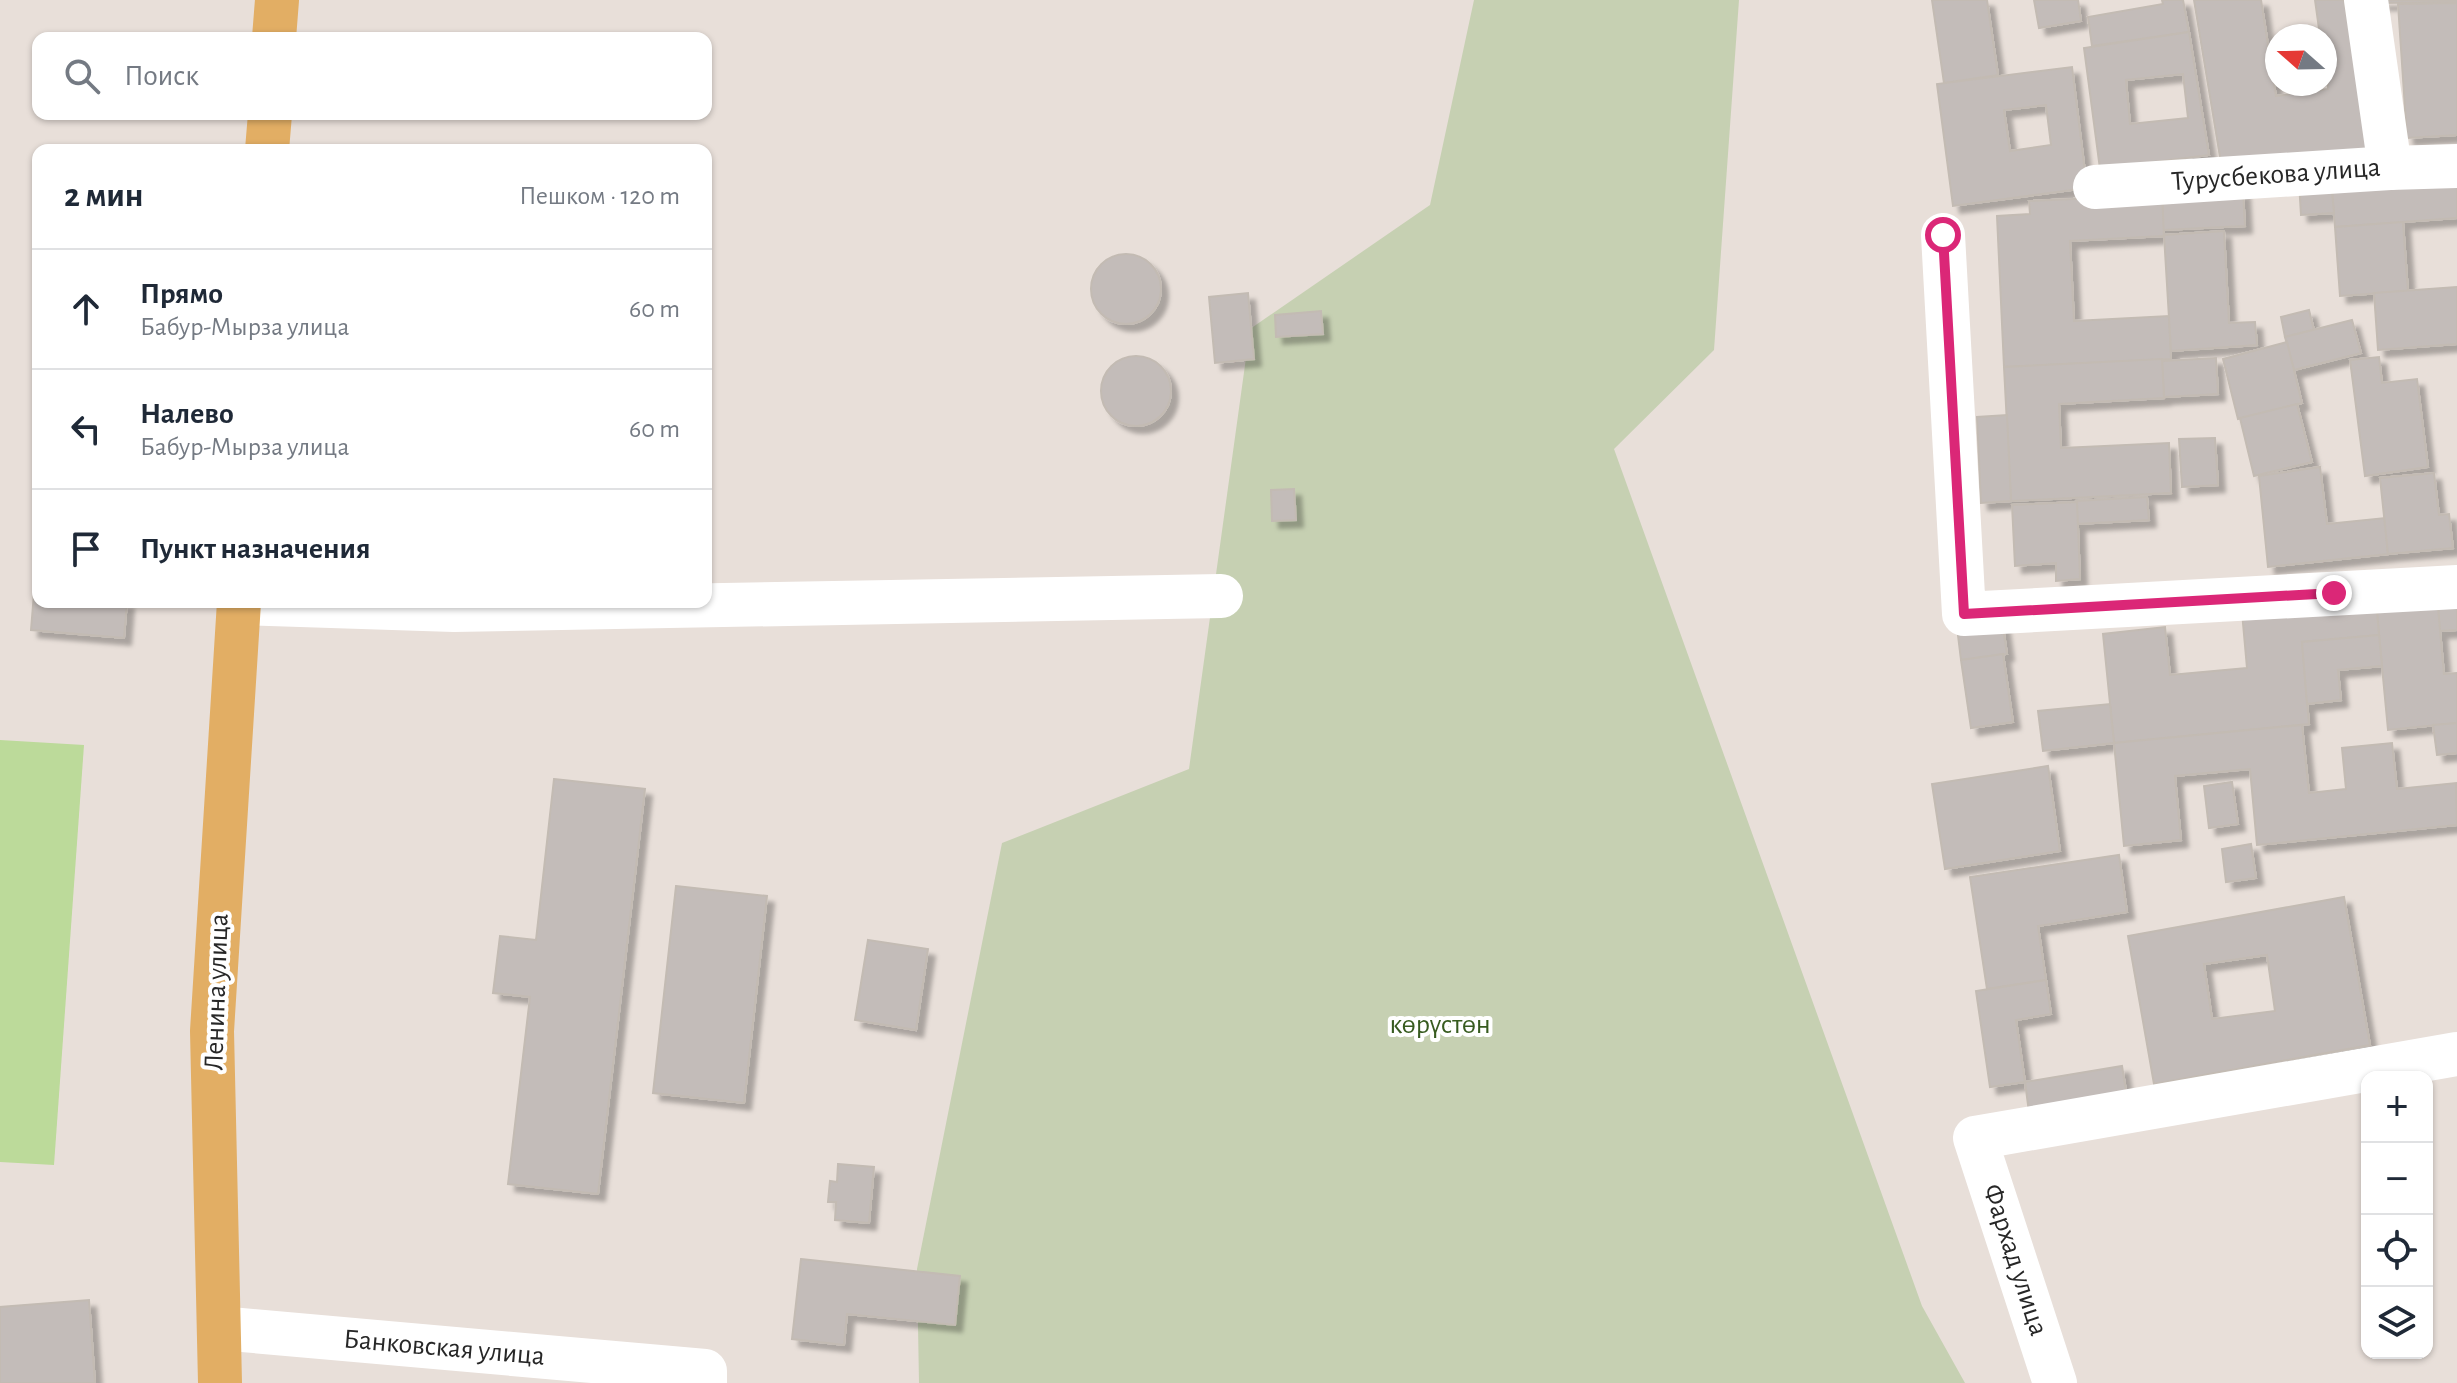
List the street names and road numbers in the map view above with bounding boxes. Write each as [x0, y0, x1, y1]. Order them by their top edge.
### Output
street label: Турусбекова улица [2170, 154, 2382, 196]
street label: Ленина улица [200, 913, 234, 1071]
street label: Фархад улица [1977, 1181, 2053, 1339]
street label: Банковская улица [342, 1325, 546, 1371]

